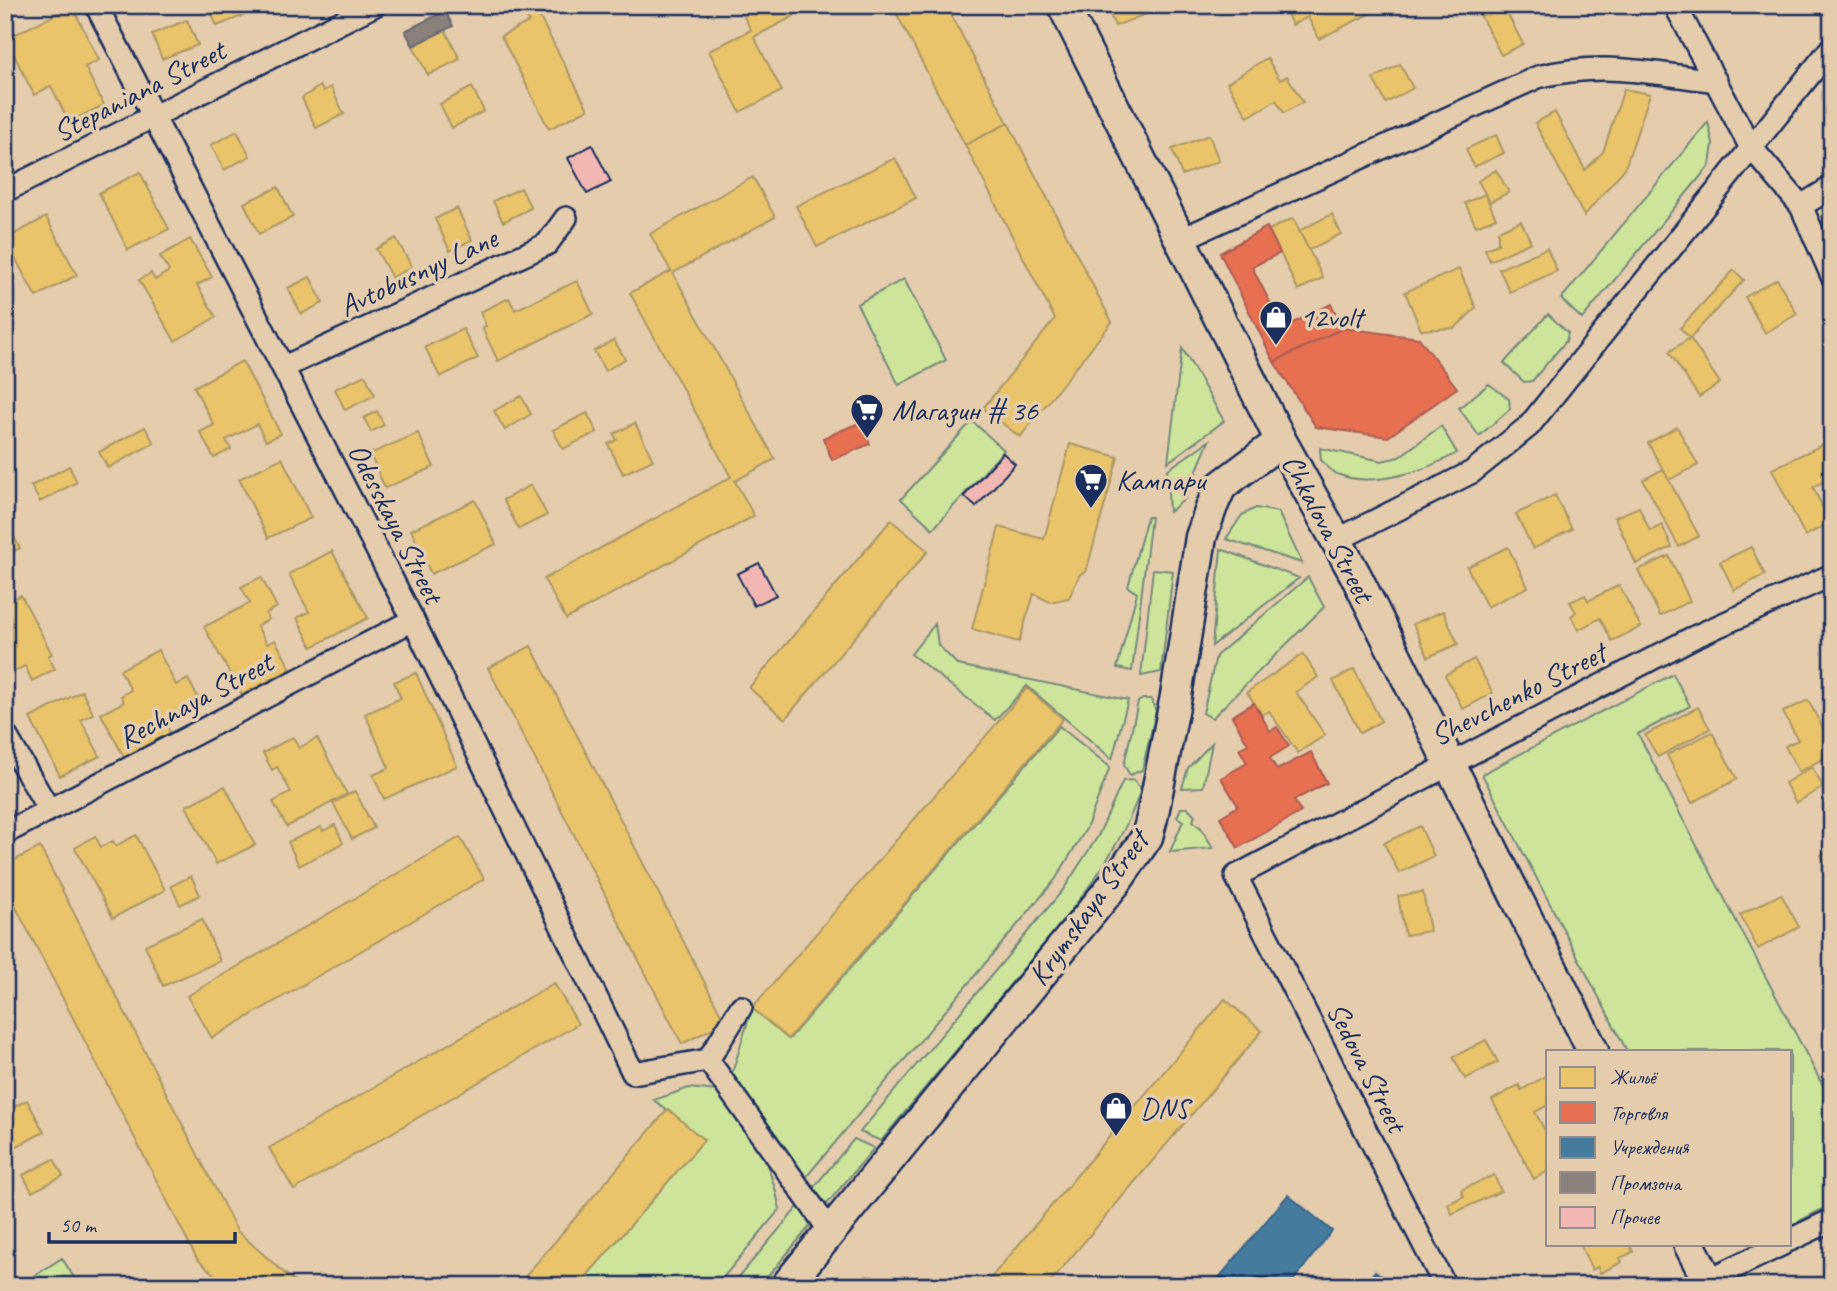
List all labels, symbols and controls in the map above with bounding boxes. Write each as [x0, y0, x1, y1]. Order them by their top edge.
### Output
street label: Stepaniana Street [47, 30, 234, 151]
street label: Avtobusnyy Lane [333, 218, 505, 325]
shop icon: 12volt [1257, 298, 1295, 347]
place label: 12volt [1300, 298, 1367, 336]
supermarket icon: Магазин # 36 [848, 391, 886, 440]
place label: Магазин # 36 [892, 391, 1039, 429]
street label: Odesskaya Street [339, 437, 454, 612]
street label: Chkalova Street [1273, 448, 1384, 611]
supermarket icon: Кампари [1072, 461, 1110, 510]
place label: Кампари [1116, 461, 1207, 499]
street label: Shevchenko Street [1424, 632, 1615, 754]
street label: Rechnaya Street [111, 642, 282, 757]
street label: Krymskaya Street [1019, 820, 1159, 993]
street label: Sedova Street [1318, 996, 1417, 1141]
legend [1546, 1050, 1792, 1246]
text: Жильё [1610, 1064, 1659, 1090]
shop icon: DNS [1097, 1089, 1135, 1138]
place label: DNS [1140, 1089, 1193, 1127]
text: Торговля [1610, 1100, 1669, 1126]
text: Учреждения [1610, 1134, 1690, 1160]
text: Промзона [1610, 1170, 1683, 1196]
scale bar [49, 1200, 234, 1244]
text: Прочее [1610, 1204, 1661, 1230]
text: 50 m [60, 1212, 98, 1238]

